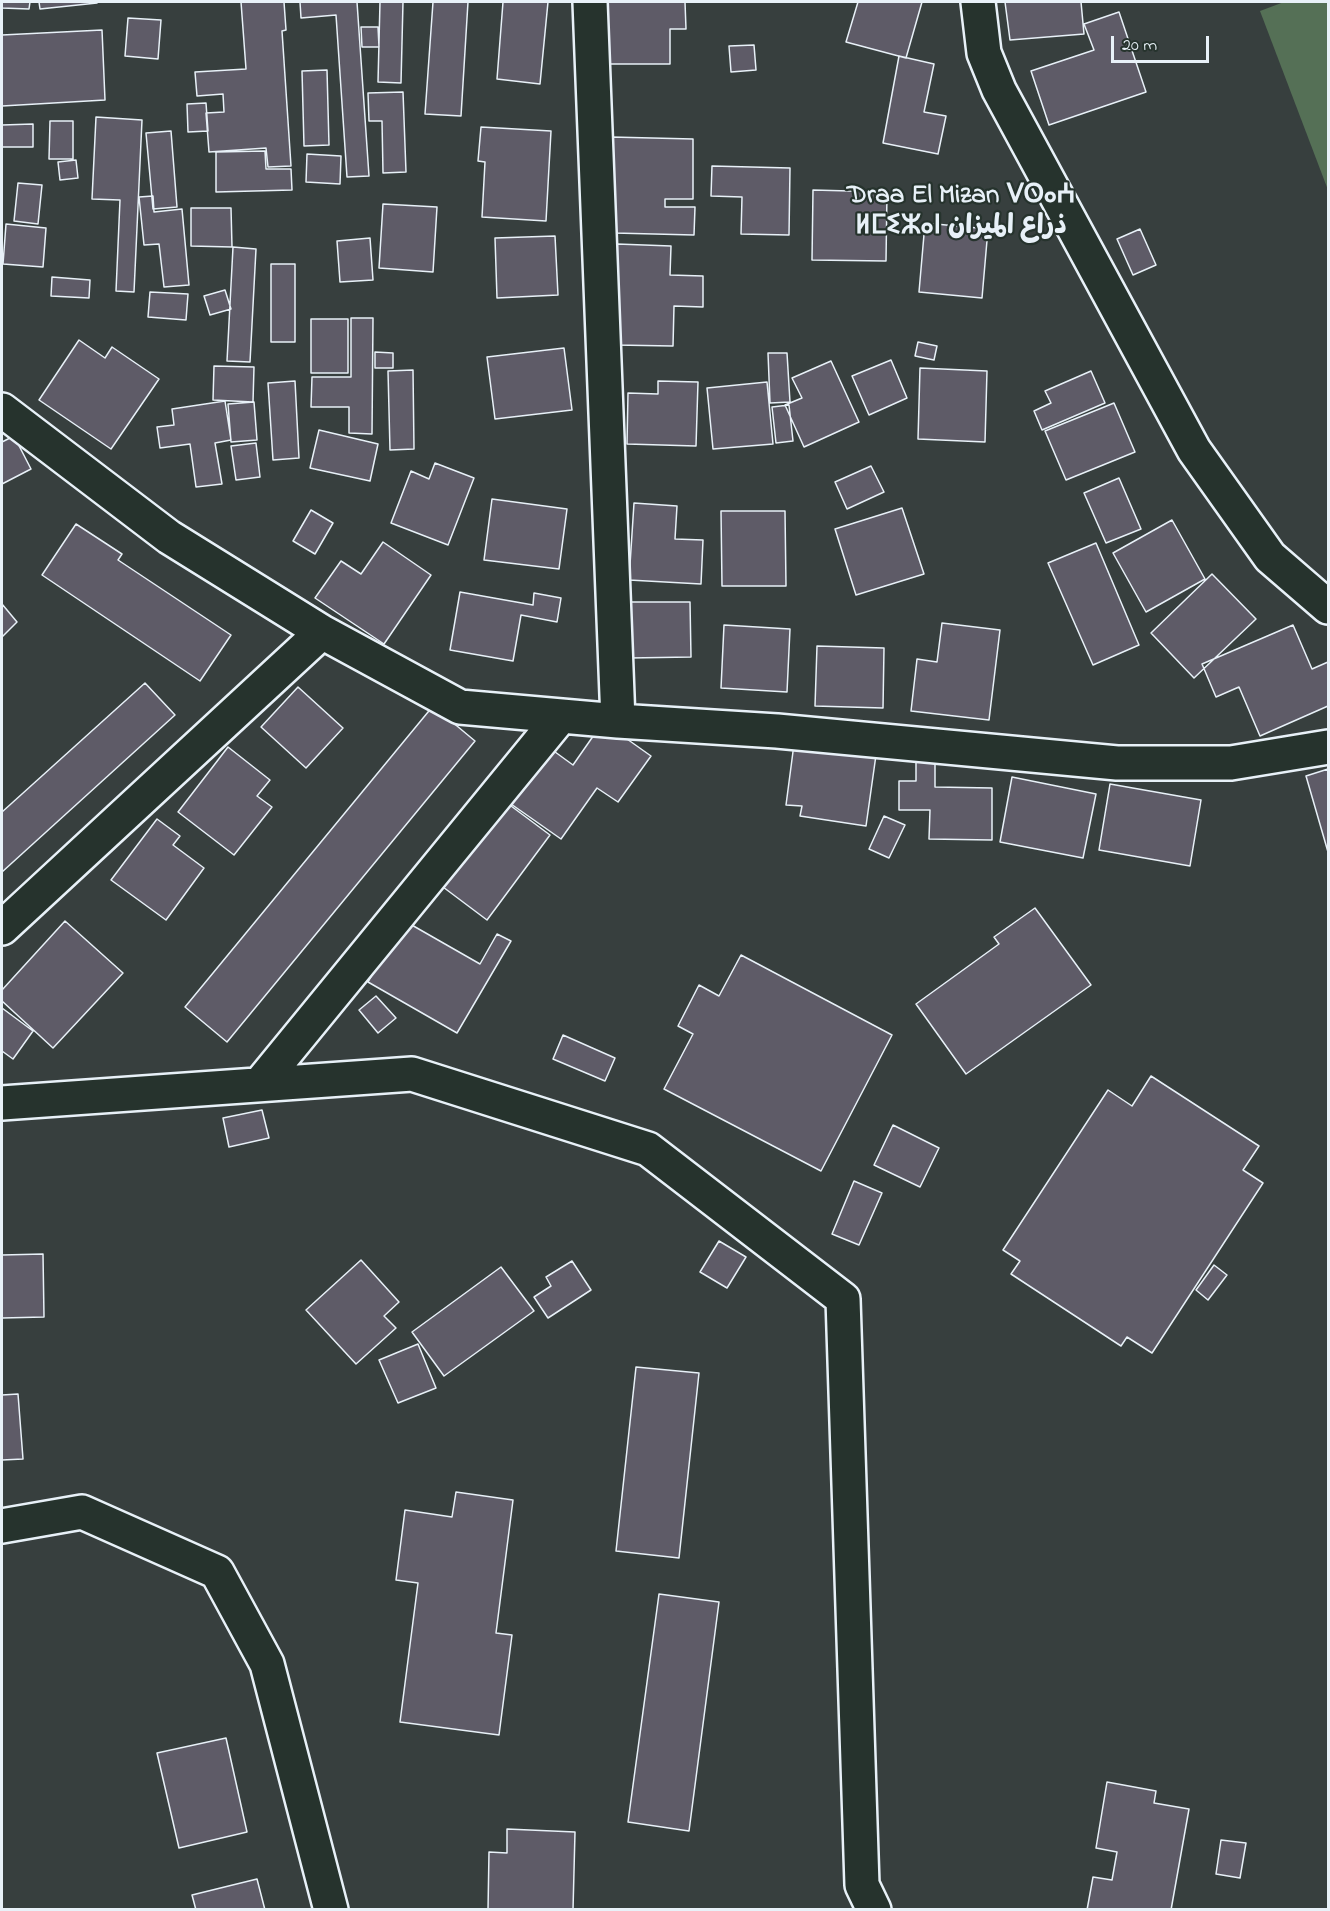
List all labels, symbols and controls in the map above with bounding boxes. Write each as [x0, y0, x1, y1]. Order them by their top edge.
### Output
scale bar [1114, 24, 1212, 62]
text: 20 m [1122, 33, 1157, 59]
district label: Draa El Mizan ⴸⵔⴰⵄ ⵍⵎⵉⵣⴰⵏ ذراع الميزان [847, 182, 1075, 245]

